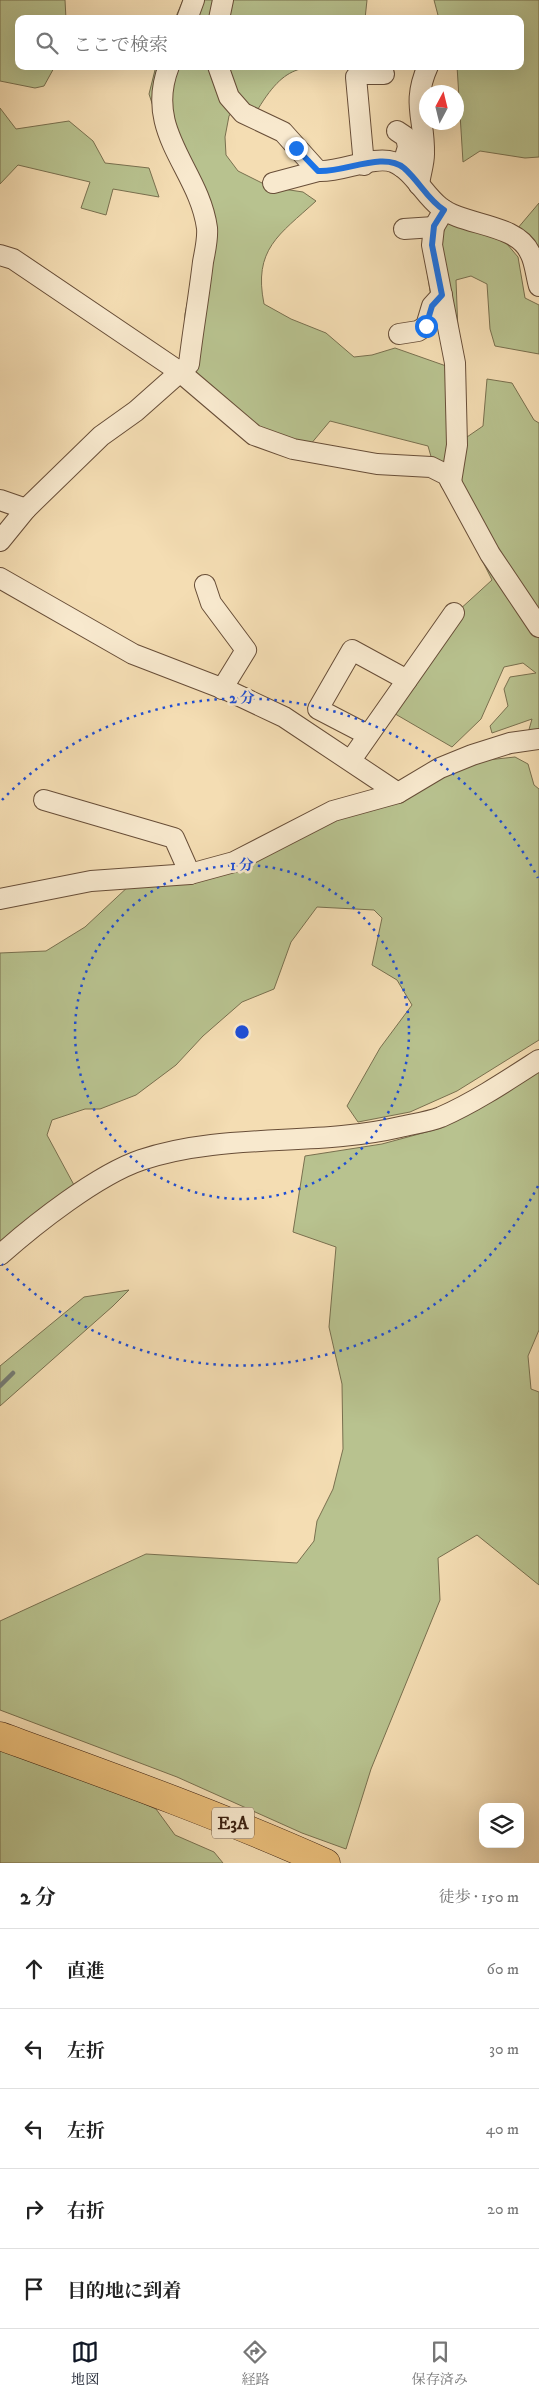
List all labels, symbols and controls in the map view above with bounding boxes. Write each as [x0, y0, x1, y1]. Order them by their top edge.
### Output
search box [15, 15, 524, 70]
icon: search [33, 29, 61, 57]
text: ここで検索 [73, 34, 168, 57]
north arrow [419, 85, 464, 130]
route end [285, 137, 308, 160]
route start [415, 315, 438, 338]
text: 2 分 [229, 689, 255, 708]
text: 1 分 [230, 856, 254, 875]
centre of rings [233, 1023, 251, 1041]
map controls [479, 1803, 524, 1848]
button: layers [479, 1803, 524, 1848]
road number: E3A [212, 1808, 254, 1839]
text: 2 分 [20, 1885, 56, 1911]
text: 徒歩 · 150 m [438, 1887, 519, 1907]
icon: ahead [20, 1955, 48, 1983]
text: 60 m [487, 1959, 519, 1979]
text: 直進 [67, 1960, 105, 1983]
icon: left [20, 2035, 48, 2063]
text: 30 m [489, 2039, 519, 2059]
text: 左折 [67, 2040, 105, 2063]
icon: left [20, 2115, 48, 2143]
text: 40 m [486, 2119, 519, 2139]
text: 左折 [67, 2120, 105, 2143]
icon: right [20, 2195, 48, 2223]
text: 20 m [487, 2199, 519, 2219]
text: 右折 [67, 2200, 105, 2223]
icon: arrive [20, 2275, 48, 2303]
text: 目的地に到着 [67, 2280, 181, 2303]
tab: 地図 [71, 2338, 99, 2389]
tab: 経路 [241, 2338, 269, 2389]
tab: 保存済み [412, 2338, 468, 2389]

